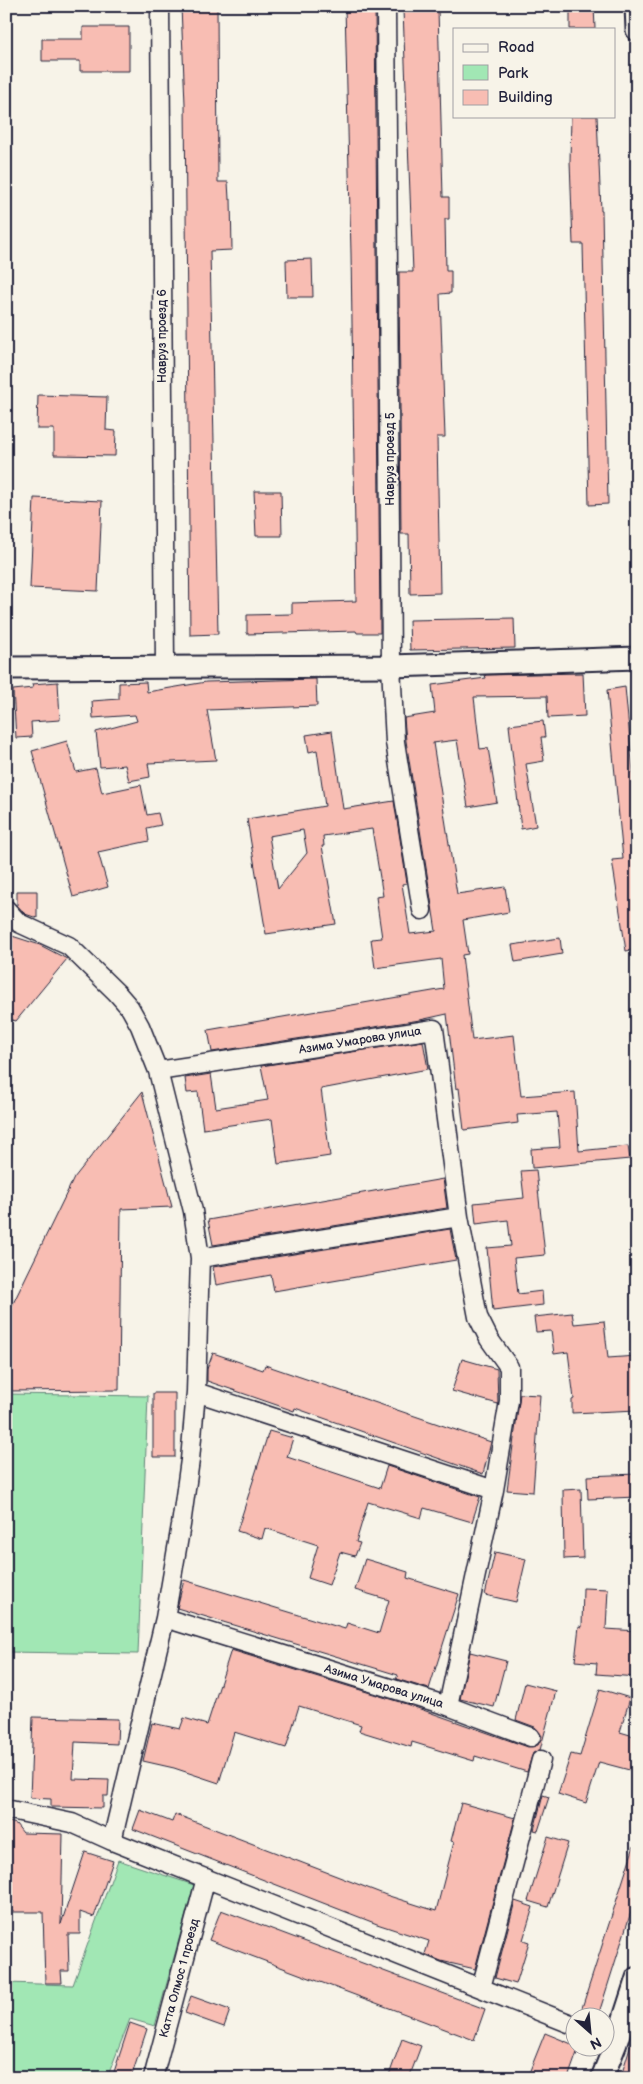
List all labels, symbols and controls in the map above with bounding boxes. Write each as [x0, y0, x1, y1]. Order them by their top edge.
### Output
legend [453, 28, 616, 118]
text: Road [498, 38, 534, 57]
text: Park [498, 64, 529, 83]
text: Building [498, 88, 553, 107]
street label: Навруз проезд 6 [155, 289, 170, 383]
street label: Навруз проезд 5 [383, 412, 398, 506]
street label: Азима Умарова улица [297, 1023, 422, 1058]
street label: Азима Умарова улица [322, 1661, 445, 1712]
street label: Катта Олмос 1 проезд [156, 1916, 203, 2039]
north arrow [566, 2006, 616, 2056]
text: N [587, 2033, 604, 2053]

